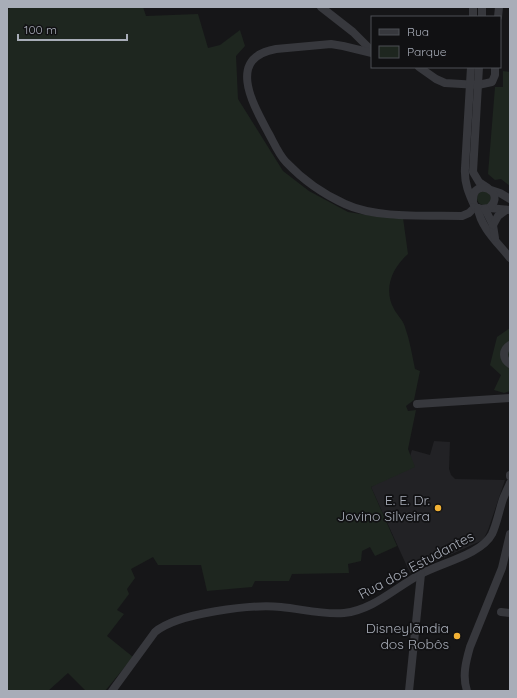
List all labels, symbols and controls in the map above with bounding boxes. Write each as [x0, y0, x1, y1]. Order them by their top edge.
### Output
scale bar [18, 16, 127, 42]
legend [371, 16, 501, 68]
text: 100 m [24, 22, 57, 37]
text: Rua [407, 24, 429, 39]
text: Parque [407, 44, 447, 59]
place label: E. E. Dr. Jovino Silveira [337, 491, 430, 525]
marker: E. E. Dr. Jovino Silveira [433, 503, 443, 513]
street label: Rua dos Estudantes [355, 527, 477, 603]
place label: Disneylãndia dos Robôs [366, 619, 449, 653]
marker: Disneylãndia dos Robôs [452, 631, 462, 641]

